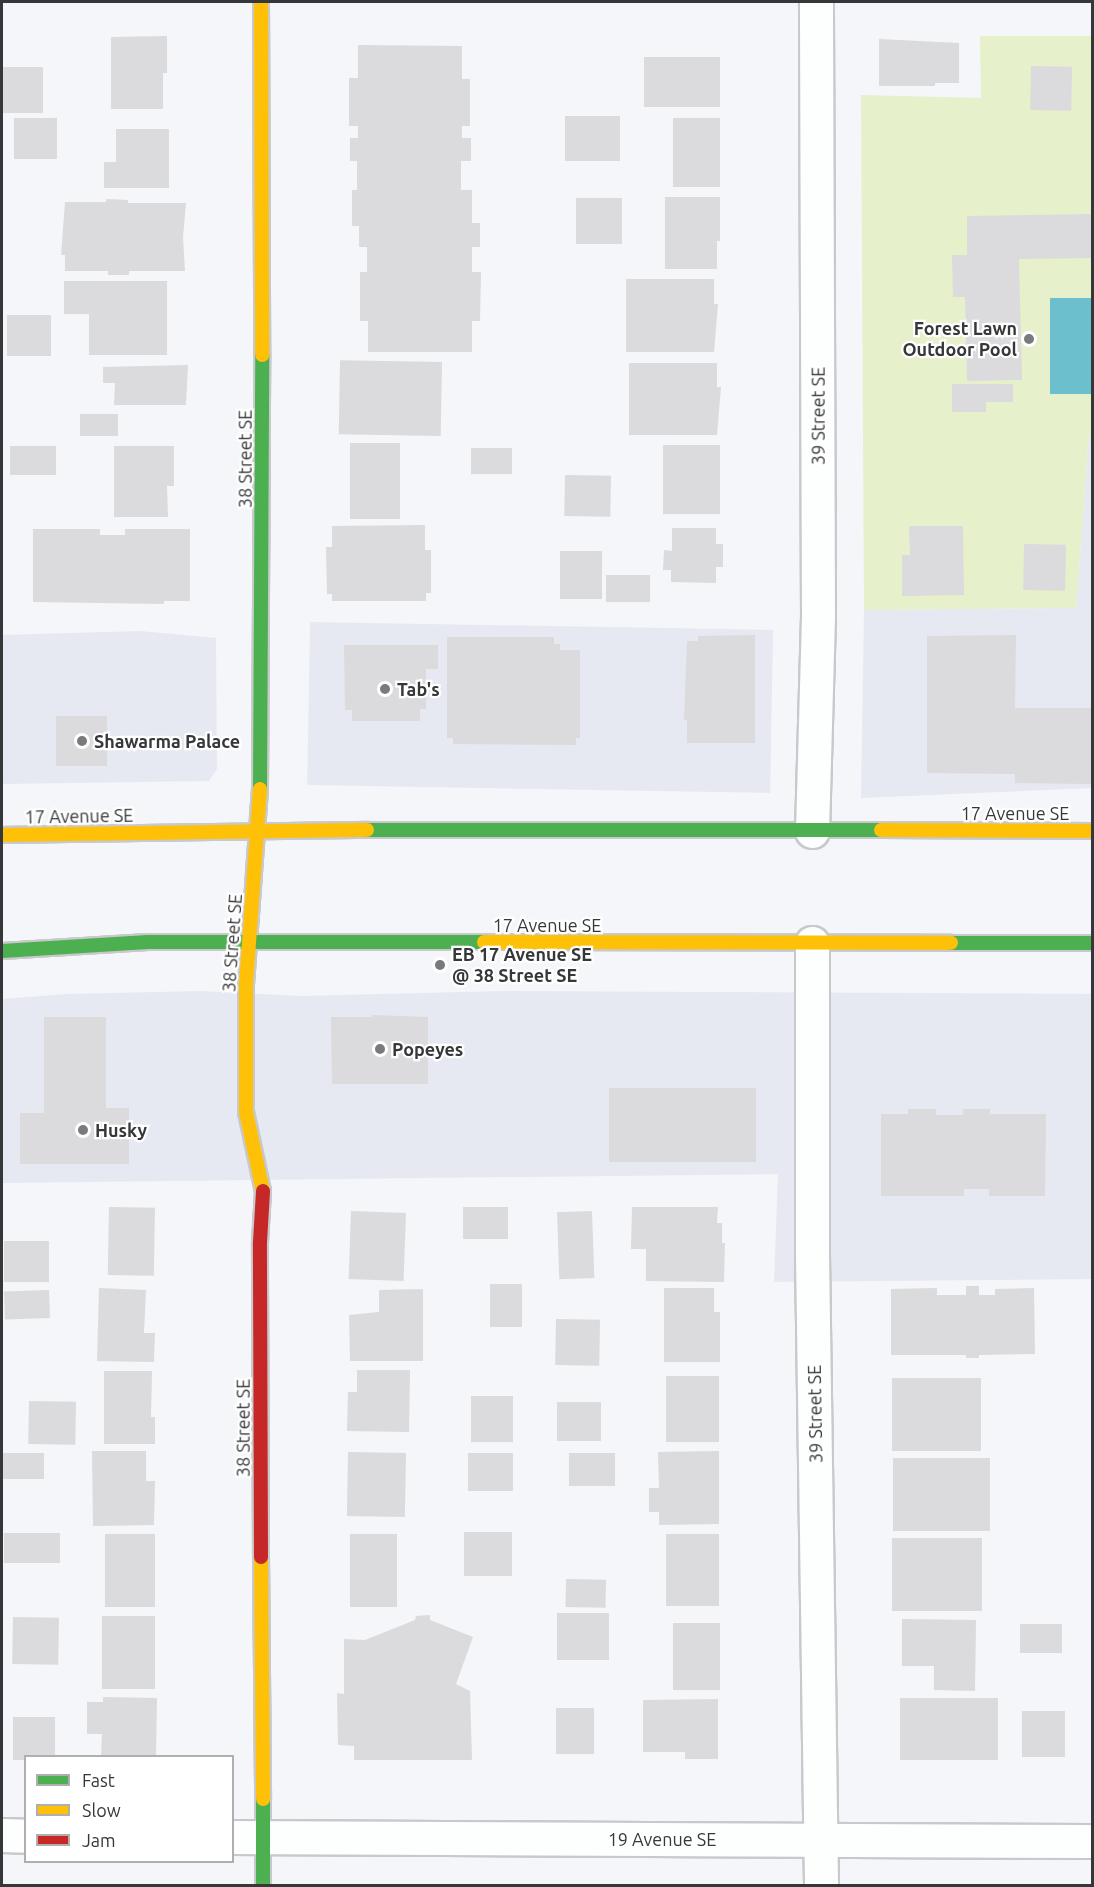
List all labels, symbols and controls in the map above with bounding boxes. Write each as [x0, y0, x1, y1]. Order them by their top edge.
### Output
place label: Forest Lawn Outdoor Pool [902, 318, 1017, 360]
marker: Forest Lawn Outdoor Pool [1022, 332, 1036, 346]
street label: 39 Street SE [807, 367, 829, 465]
street label: 38 Street SE [234, 410, 256, 508]
place label: Tab's [397, 678, 440, 700]
marker: Tab's [378, 682, 392, 696]
place label: Shawarma Palace [94, 730, 240, 752]
marker: Shawarma Palace [75, 734, 89, 748]
street label: 17 Avenue SE [961, 802, 1069, 824]
street label: 17 Avenue SE [24, 804, 134, 828]
street label: 38 Street SE [218, 893, 246, 993]
street label: 17 Avenue SE [493, 914, 601, 936]
place label: EB 17 Avenue SE @ 38 Street SE [452, 944, 592, 986]
marker: EB 17 Avenue SE @ 38 Street SE [433, 958, 447, 972]
place label: Popeyes [392, 1038, 463, 1060]
marker: Popeyes [373, 1042, 387, 1056]
place label: Husky [95, 1119, 147, 1141]
marker: Husky [76, 1123, 90, 1137]
street label: 39 Street SE [803, 1365, 827, 1463]
street label: 38 Street SE [232, 1379, 254, 1477]
legend [24, 1755, 234, 1863]
text: Fast [82, 1770, 115, 1790]
text: Slow [82, 1800, 121, 1820]
street label: 19 Avenue SE [608, 1828, 716, 1850]
text: Jam [82, 1830, 116, 1850]

